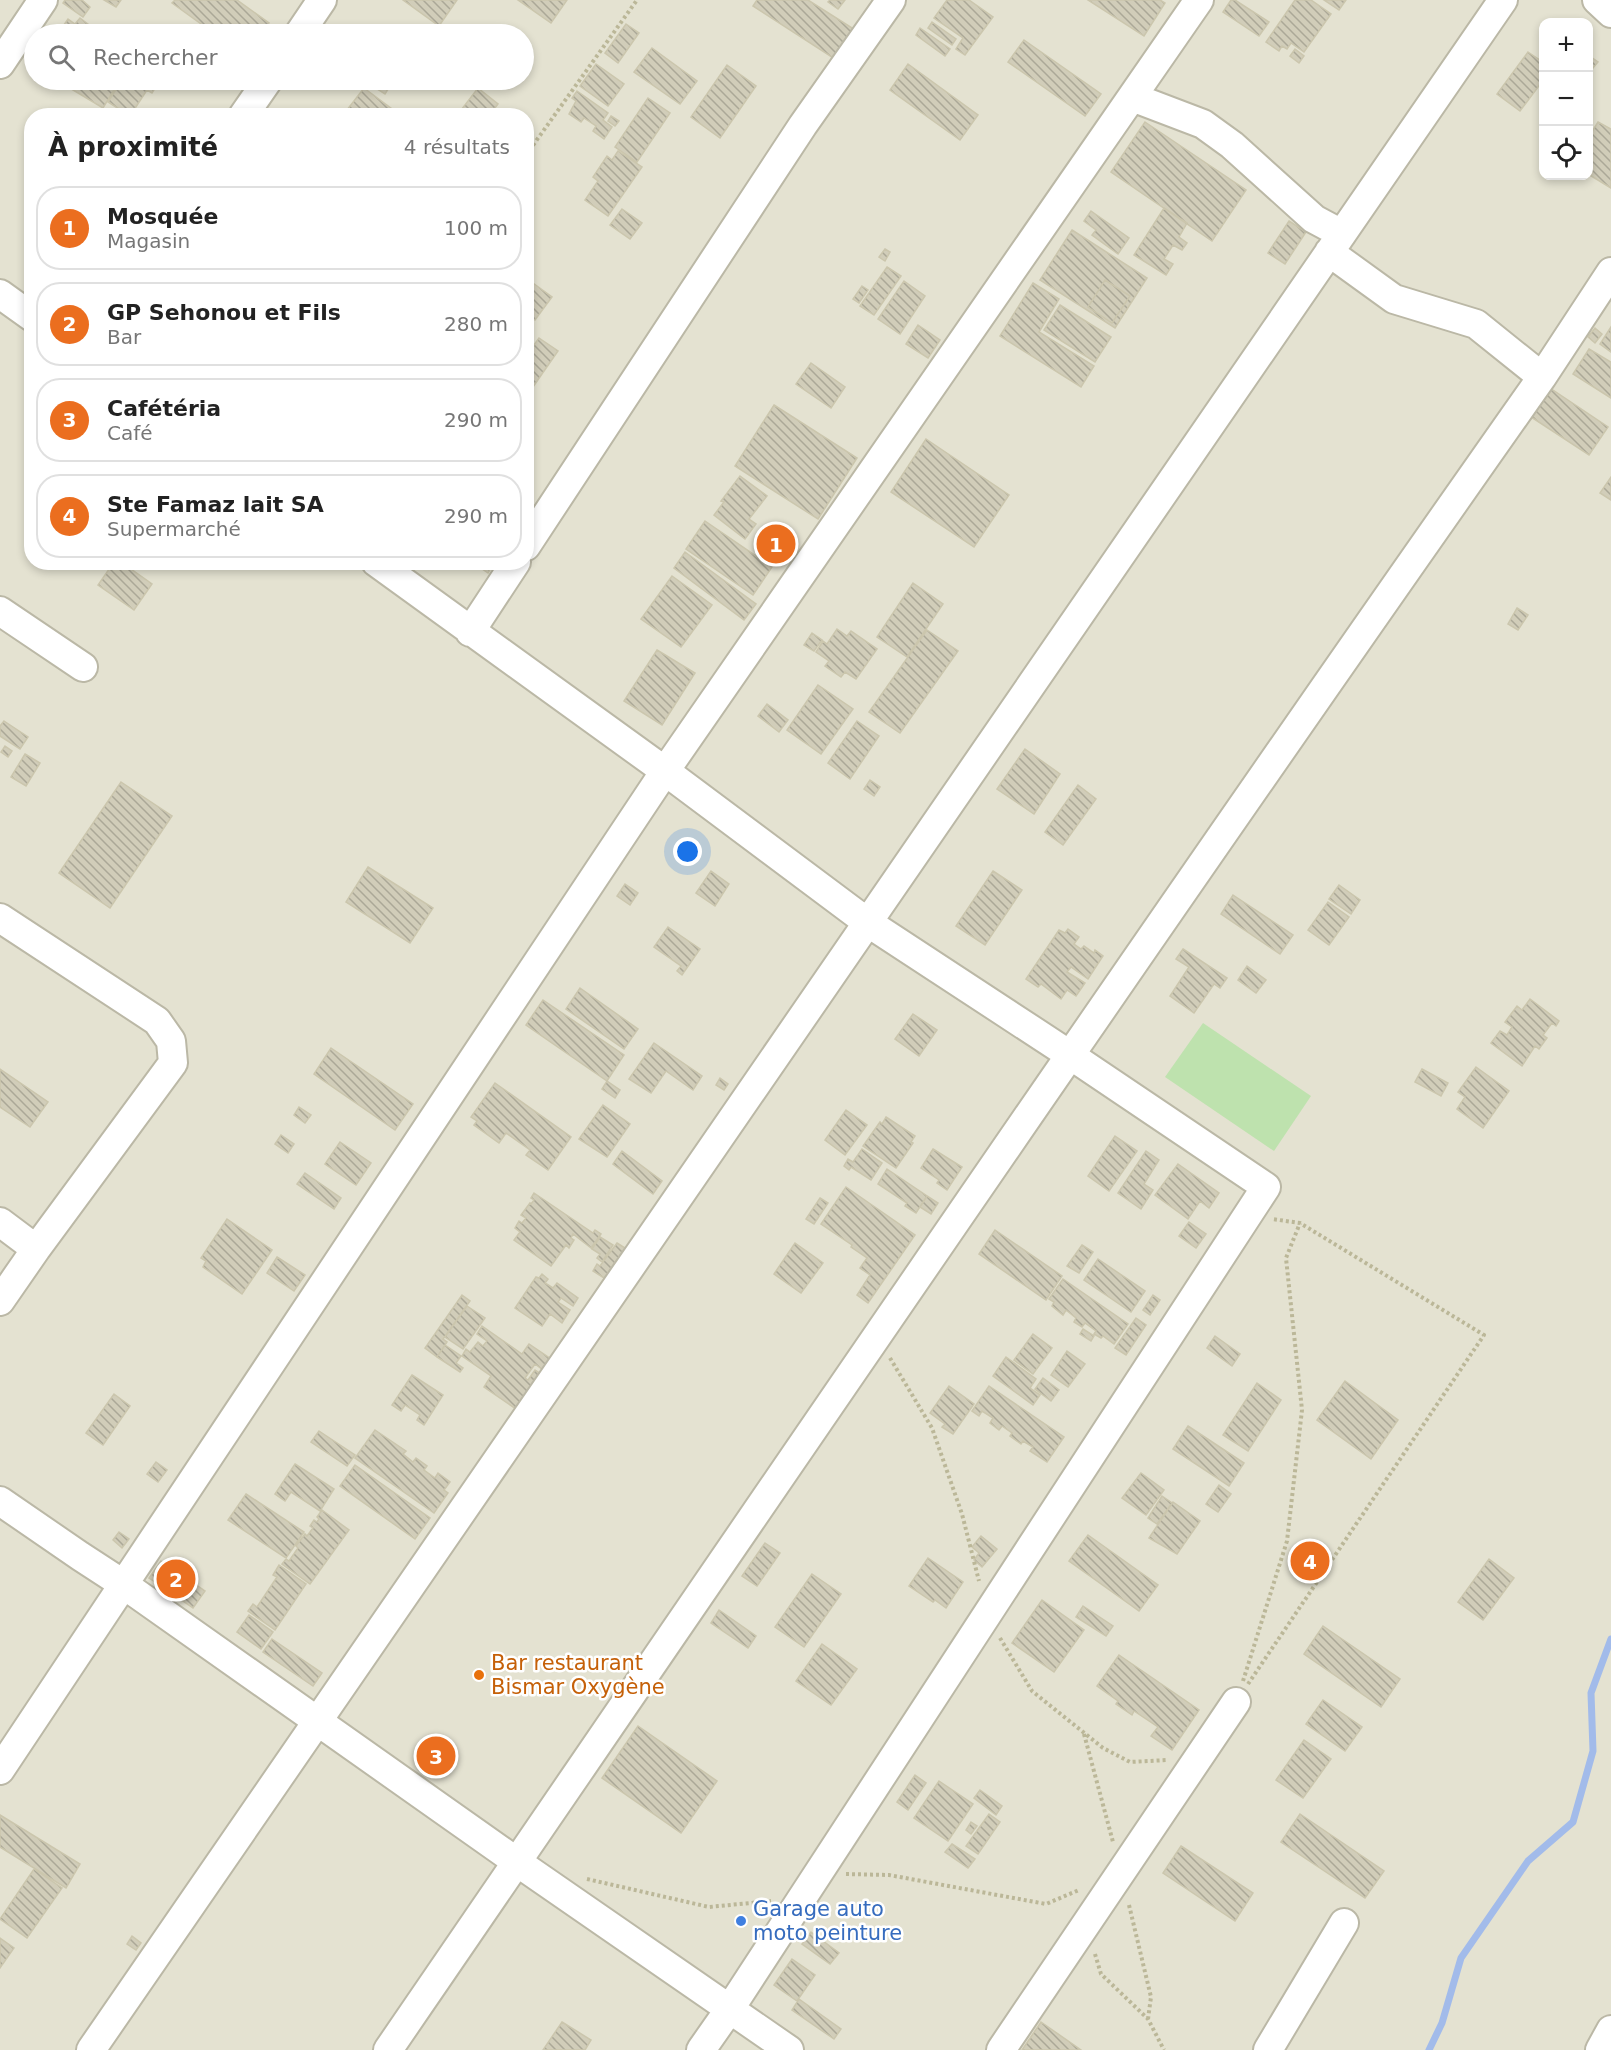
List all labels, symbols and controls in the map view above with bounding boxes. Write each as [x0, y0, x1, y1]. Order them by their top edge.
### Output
map controls [1539, 18, 1593, 180]
button: + [1539, 18, 1593, 72]
search box [24, 24, 534, 90]
icon: search [45, 41, 78, 74]
text: Rechercher [93, 45, 218, 70]
button: − [1539, 72, 1593, 126]
button: locate [1539, 126, 1593, 180]
text: À proximité [48, 132, 218, 162]
text: 4 résultats [404, 135, 510, 159]
text: Mosquée [107, 204, 218, 229]
text: 1 [63, 216, 76, 240]
text: 100 m [444, 216, 508, 240]
text: Magasin [107, 229, 190, 253]
text: GP Sehonou et Fils [107, 300, 341, 325]
text: 2 [63, 312, 76, 336]
text: 280 m [444, 312, 508, 336]
text: Bar [107, 325, 141, 349]
text: Cafétéria [107, 396, 221, 421]
text: 3 [63, 408, 76, 432]
text: 290 m [444, 408, 508, 432]
text: Café [107, 421, 153, 445]
text: Ste Famaz lait SA [107, 492, 324, 517]
text: 4 [63, 504, 76, 528]
text: 290 m [444, 504, 508, 528]
text: Supermarché [107, 517, 241, 541]
pin: 1 [756, 522, 796, 566]
your location [673, 837, 702, 866]
pin: 4 [1290, 1538, 1330, 1584]
pin: 2 [156, 1556, 195, 1602]
place label: Bar restaurant Bismar Oxygène [491, 1651, 665, 1699]
marker: Bar restaurant Bismar Oxygène [472, 1668, 486, 1682]
pin: 3 [416, 1734, 456, 1778]
place label: Garage auto moto peinture [753, 1897, 902, 1945]
marker: Garage auto moto peinture [734, 1914, 748, 1928]

